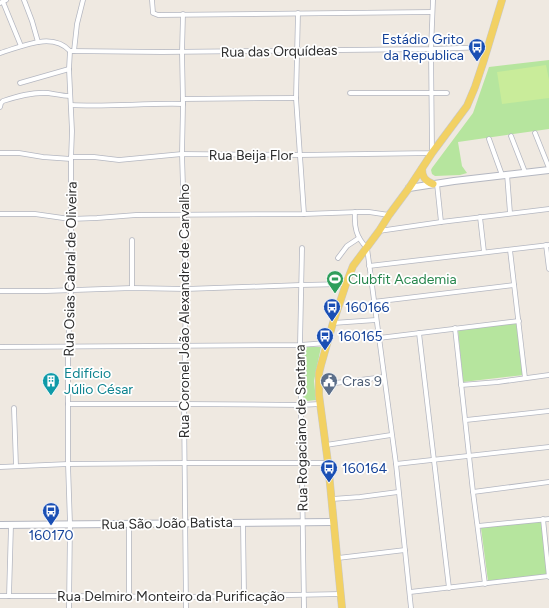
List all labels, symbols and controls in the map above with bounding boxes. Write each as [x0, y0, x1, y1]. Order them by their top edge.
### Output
place label: Estádio Grito da Republica [382, 31, 464, 64]
bus stop icon: Estádio Grito da Republica [467, 37, 487, 62]
street label: Rua das Orquídeas [220, 42, 338, 61]
street label: Rua Beija Flor [209, 147, 294, 164]
street label: Rua Osias Cabral de Oliveira [60, 181, 81, 357]
street label: Rua Coronel João Alexandre de Carvalho [176, 184, 193, 438]
sports icon: Clubfit Academia [325, 269, 345, 294]
place label: Clubfit Academia [348, 271, 457, 288]
bus stop icon: 160166 [322, 297, 342, 322]
place label: 160166 [345, 299, 389, 316]
bus stop icon: 160165 [315, 326, 335, 351]
place label: 160165 [338, 328, 382, 345]
street label: Rua Rogaciano de Santana [292, 344, 311, 512]
place label: Edifício Júlio César [64, 365, 133, 398]
building icon: Edifício Júlio César [41, 371, 61, 396]
public building icon: Cras 9 [319, 371, 339, 396]
place label: Cras 9 [342, 373, 382, 390]
bus stop icon: 160164 [319, 458, 339, 483]
place label: 160164 [342, 460, 387, 477]
bus stop icon: 160170 [41, 501, 61, 526]
street label: Rua São João Batista [101, 514, 233, 533]
place label: 160170 [29, 527, 73, 544]
street label: Rua Delmiro Monteiro da Purificação [57, 588, 285, 605]

